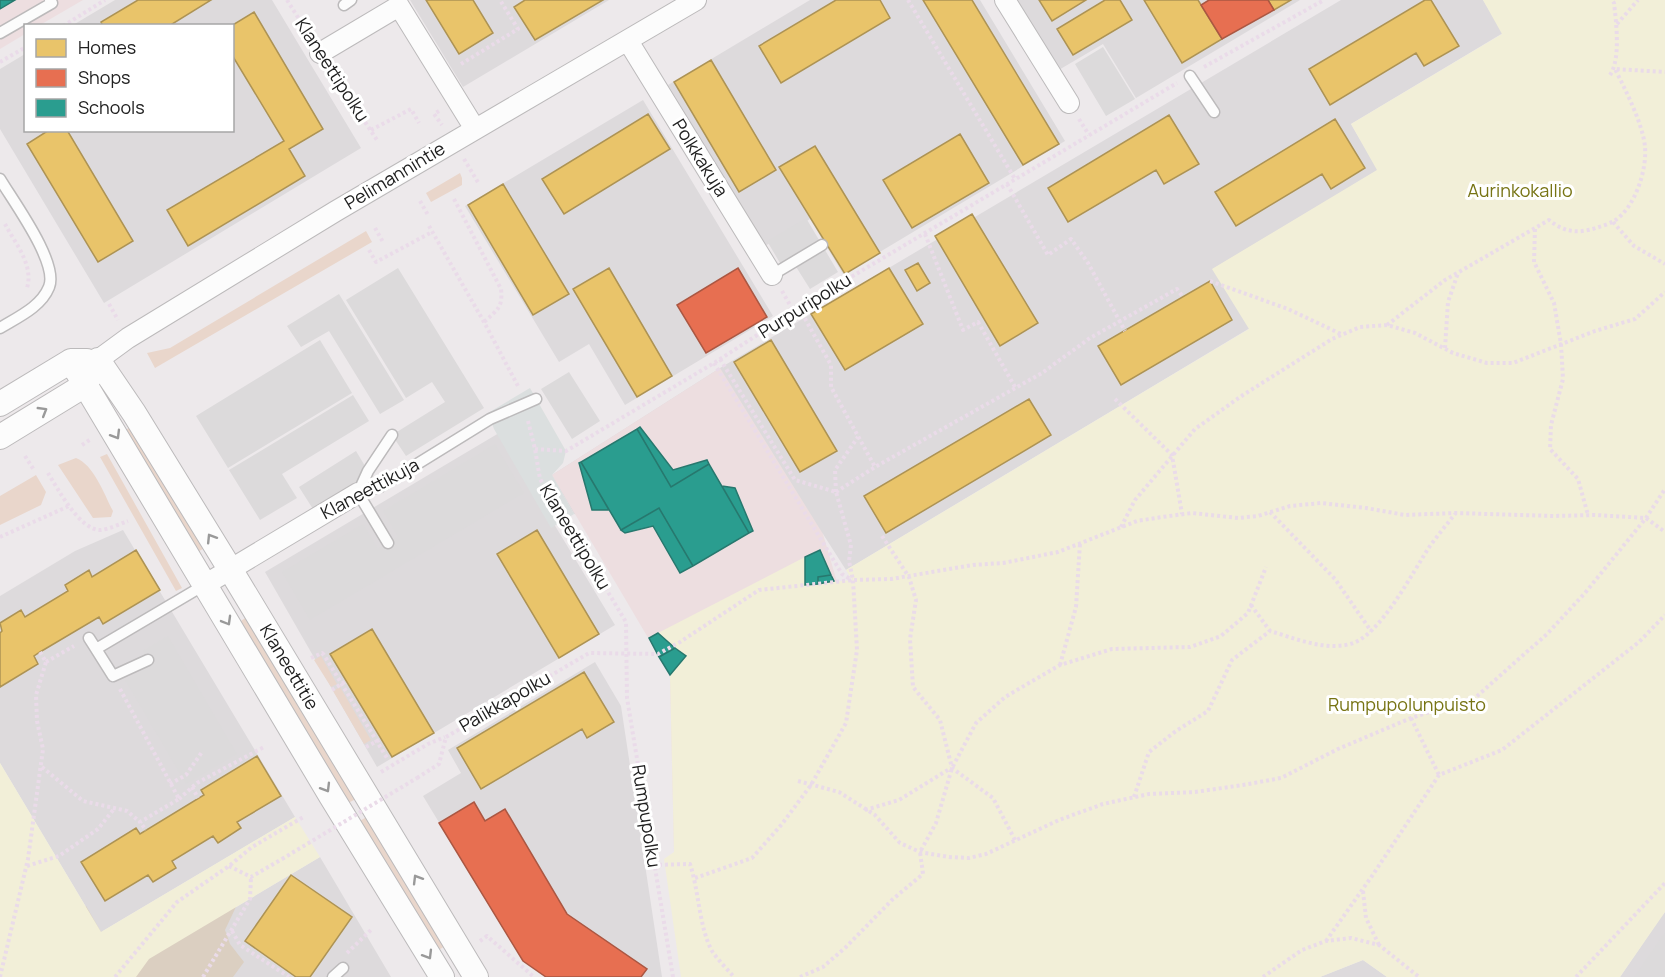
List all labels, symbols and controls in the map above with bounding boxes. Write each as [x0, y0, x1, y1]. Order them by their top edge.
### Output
street label: Klaneettipolku [290, 13, 375, 126]
legend [24, 24, 234, 132]
text: Homes [78, 35, 136, 59]
text: Shops [78, 65, 130, 89]
text: Schools [78, 95, 145, 119]
street label: Polkkakuja [667, 114, 734, 201]
street label: Pelimannintie [340, 136, 449, 215]
park label: Aurinkokallio [1467, 178, 1573, 202]
street label: Purpuripolku [753, 267, 855, 343]
one-way arrow [37, 407, 47, 419]
one-way arrow [108, 429, 120, 439]
street label: Klaneettikuja [316, 452, 423, 524]
street label: Klaneettipolku [535, 479, 617, 594]
one-way arrow [207, 534, 219, 544]
one-way arrow [219, 615, 231, 625]
street label: Klaneettitie [255, 619, 325, 714]
street label: Palikkapolku [454, 665, 555, 737]
park label: Rumpupolunpuisto [1328, 692, 1486, 716]
street label: Rumpupolku [627, 763, 667, 869]
one-way arrow [319, 782, 330, 792]
one-way arrow [412, 875, 424, 885]
one-way arrow [420, 949, 432, 959]

